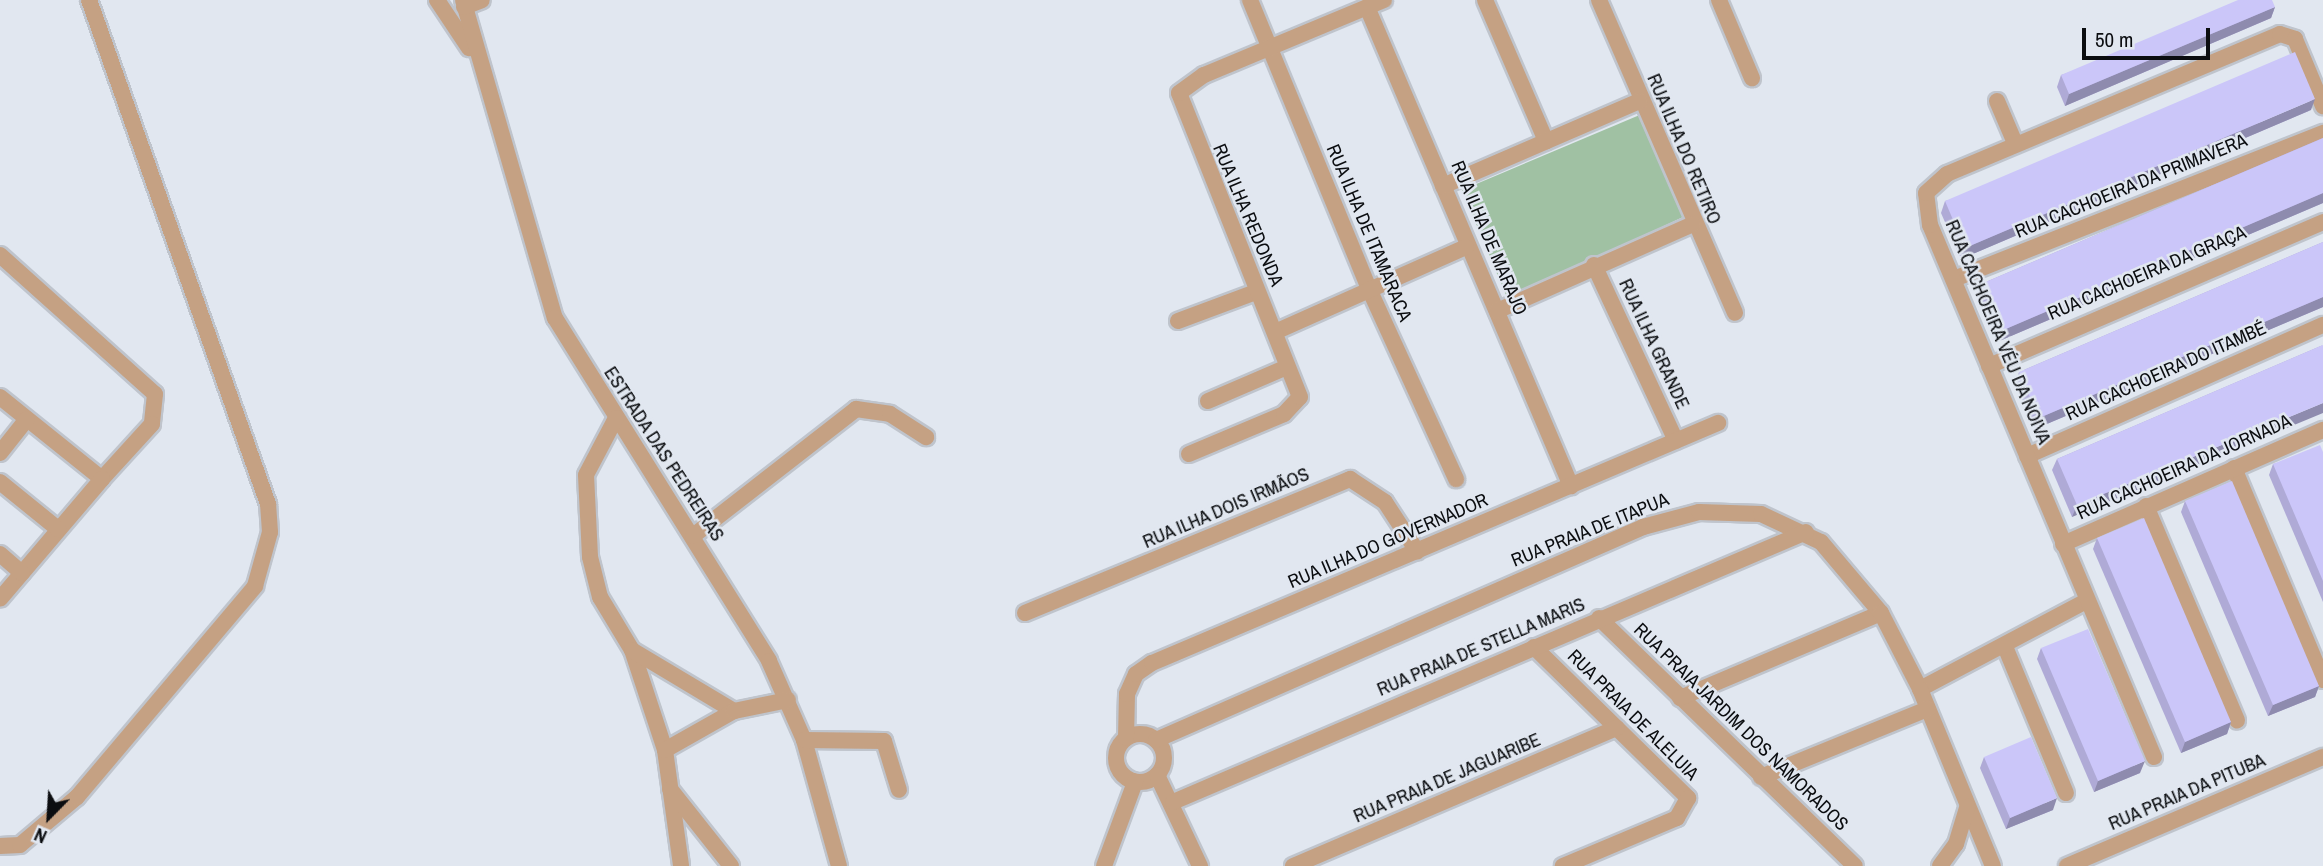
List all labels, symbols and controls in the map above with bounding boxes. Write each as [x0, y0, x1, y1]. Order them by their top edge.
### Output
scale bar [2085, 14, 2213, 58]
text: 50 m [2095, 25, 2133, 54]
street label: RUA ILHA DO RETIRO [1642, 70, 1726, 228]
street label: RUA CACHOEIRA DA PRIMAVERA [2010, 128, 2252, 244]
street label: RUA ILHA REDONDA [1207, 140, 1289, 290]
street label: RUA ILHA DE ITAMARACA [1321, 140, 1417, 326]
street label: RUA ILHA DE MARAJO [1446, 157, 1532, 319]
street label: RUA CACHOEIRA VÉU DA NOIVA [1940, 215, 2056, 449]
street label: RUA CACHOEIRA DA GRAÇA [2043, 220, 2251, 326]
street label: RUA ILHA GRANDE [1613, 274, 1695, 414]
street label: RUA CACHOEIRA DO ITAMBÉ [2061, 316, 2271, 426]
street label: ESTRADA DAS PEDREIRAS [599, 362, 729, 546]
street label: RUA CACHOEIRA DA JORNADA [2072, 409, 2296, 525]
street label: RUA ILHA DOIS IRMÃOS [1139, 462, 1313, 554]
street label: RUA ILHA DO GOVERNADOR [1284, 488, 1492, 594]
street label: RUA PRAIA DE ITAPUA [1507, 488, 1673, 572]
street label: RUA PRAIA DE STELLA MARIS [1373, 592, 1589, 702]
street label: RUA PRAIA JARDIM DOS NAMORADOS [1628, 618, 1854, 836]
street label: RUA PRAIA DE ALELUIA [1562, 644, 1704, 786]
street label: RUA PRAIA DE JAGUARIBE [1349, 728, 1545, 828]
street label: RUA PRAIA DA PITUBA [2104, 748, 2270, 836]
north arrow [14, 782, 84, 852]
text: N [30, 822, 51, 850]

